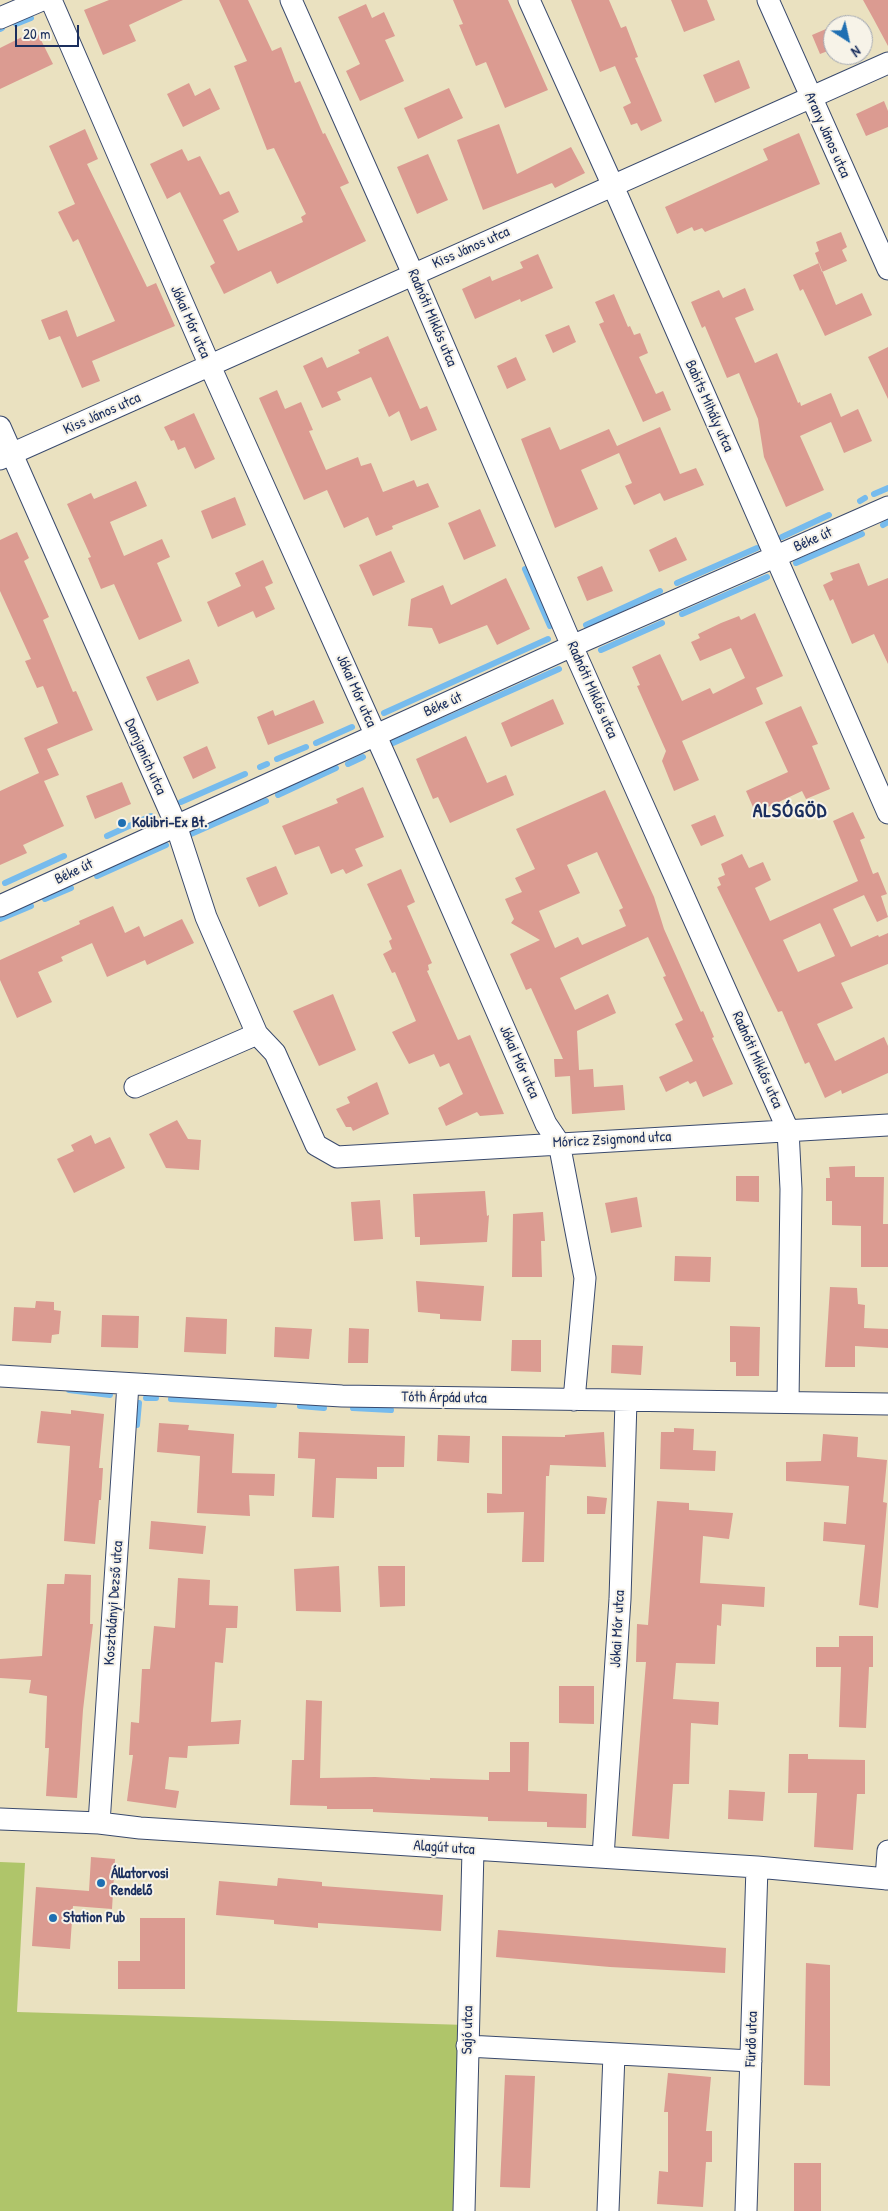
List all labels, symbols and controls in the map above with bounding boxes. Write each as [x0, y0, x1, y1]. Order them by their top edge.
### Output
scale bar [18, 15, 81, 47]
north arrow [823, 15, 873, 65]
text: 20 m [23, 23, 50, 44]
text: N [848, 42, 865, 62]
street label: Arany János utca [800, 89, 854, 181]
street label: Kiss János utca [430, 223, 512, 273]
street label: Radnóti Miklós utca [403, 267, 461, 369]
street label: Jókai Mór utca [166, 283, 214, 361]
street label: Babits Mihály utca [681, 357, 737, 455]
street label: Kiss János utca [61, 389, 143, 439]
street label: Béke út [791, 524, 835, 556]
street label: Radnóti Miklós utca [563, 639, 621, 741]
street label: Jókai Mór utca [332, 652, 380, 730]
street label: Béke út [421, 689, 465, 721]
street label: Damjanich utca [120, 716, 170, 798]
district label: ALSÓGÖD [752, 800, 828, 824]
place label: Kolibri-Ex Bt. [132, 814, 207, 832]
marker: Kolibri-Ex Bt. [116, 817, 128, 829]
street label: Béke út [52, 855, 96, 889]
street label: Radnóti Miklós utca [728, 1009, 786, 1111]
street label: Jókai Mór utca [495, 1023, 543, 1101]
street label: Móricz Zsigmond utca [552, 1128, 672, 1152]
street label: Tóth Árpád utca [401, 1388, 487, 1408]
street label: Kosztolányi Dezső utca [101, 1540, 127, 1666]
street label: Jókai Mór utca [607, 1590, 629, 1668]
street label: Alagút utca [413, 1837, 475, 1859]
place label: Állatorvosi Rendelő [111, 1865, 169, 1900]
marker: Állatorvosi Rendelő [95, 1877, 107, 1889]
place label: Station Pub [63, 1909, 125, 1927]
marker: Station Pub [47, 1912, 59, 1924]
street label: Sajó utca [459, 2006, 477, 2054]
street label: Fürdő utca [742, 2011, 762, 2067]

